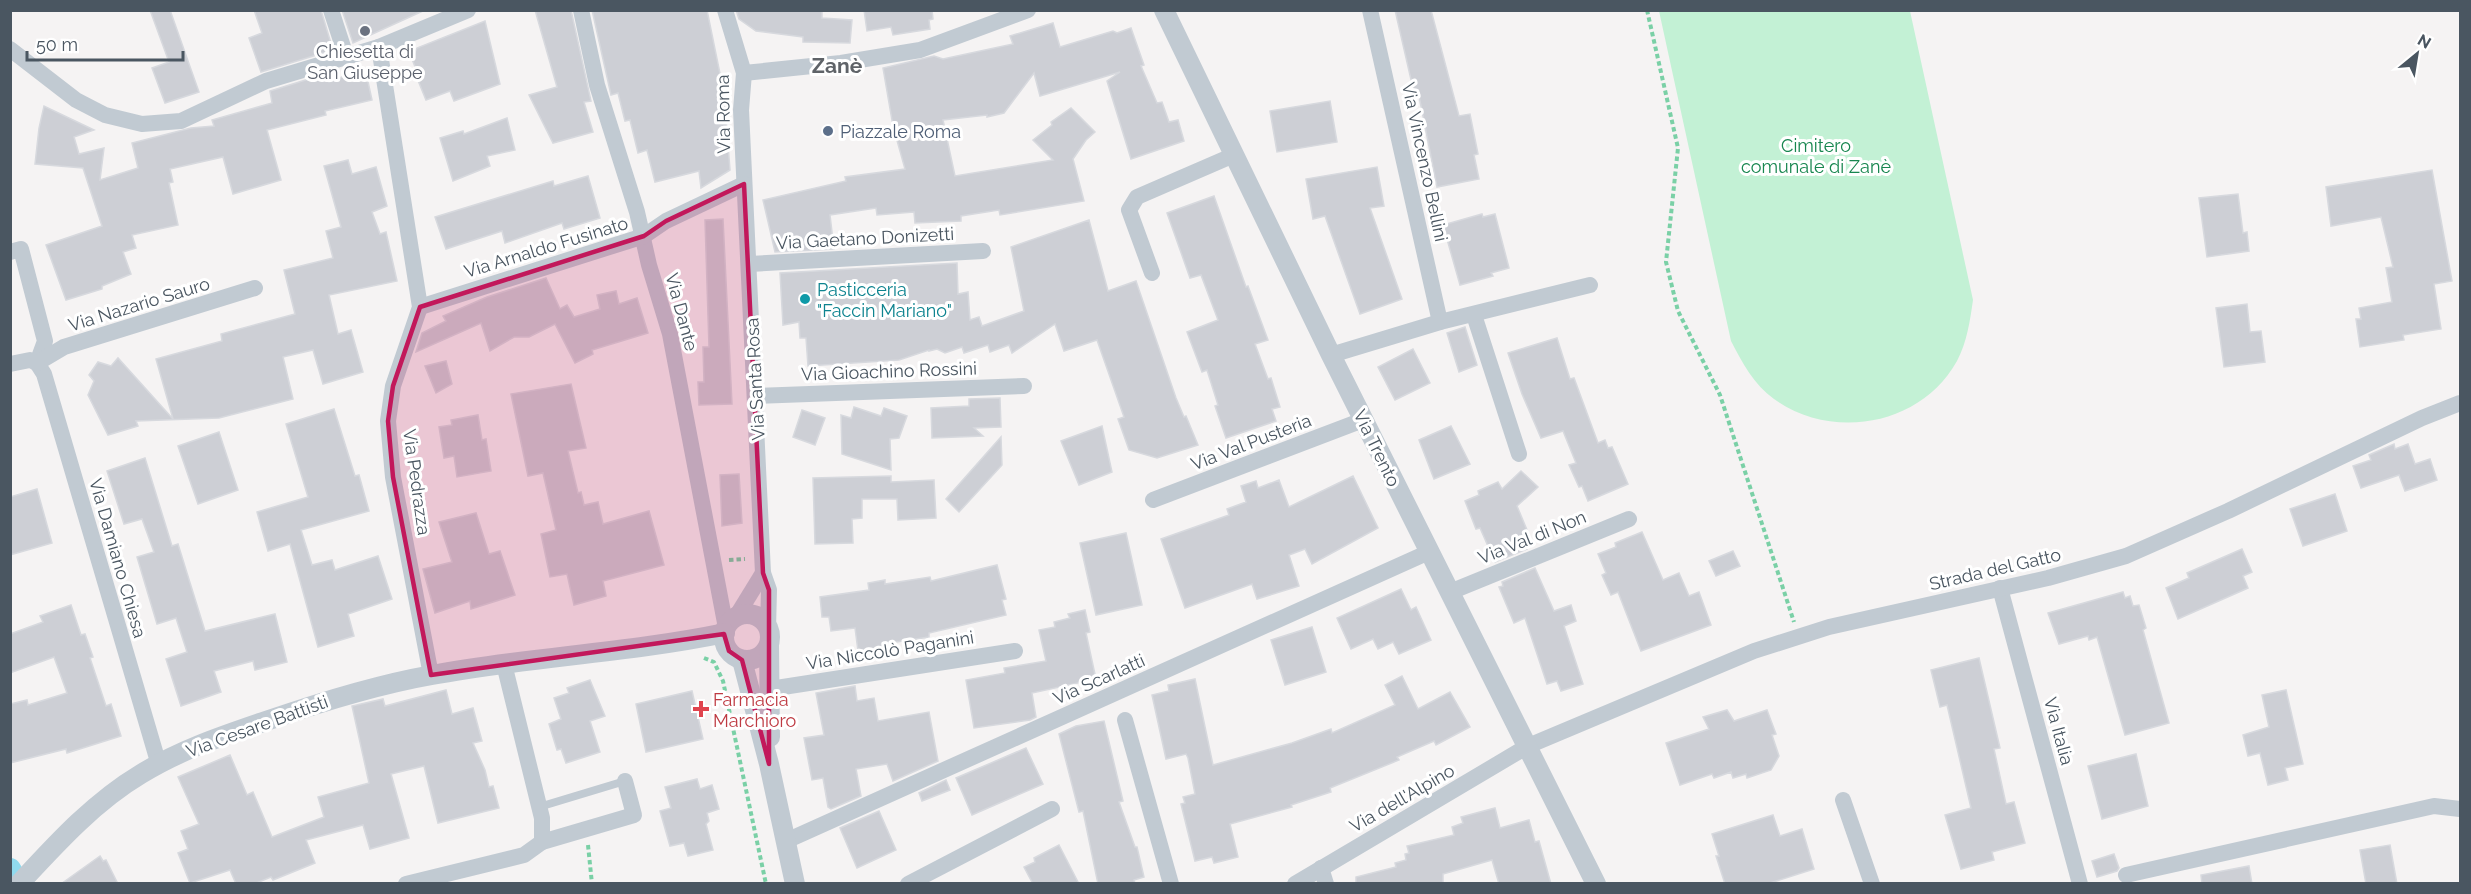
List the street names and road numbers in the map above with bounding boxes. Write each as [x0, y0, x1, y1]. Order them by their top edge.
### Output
street label: Via Roma [712, 74, 734, 154]
street label: Via Vincenzo Bellini [1398, 81, 1452, 243]
street label: Via Arnaldo Fusinato [461, 212, 631, 282]
street label: Via Gaetano Donizetti [775, 223, 955, 253]
street label: Via Dante [662, 271, 703, 354]
street label: Via Nazario Sauro [66, 272, 212, 335]
street label: Via Santa Rosa [741, 317, 769, 441]
street label: Via Gioachino Rossini [801, 357, 977, 385]
street label: Via Trento [1349, 406, 1405, 490]
street label: Via Val Pusteria [1188, 409, 1314, 475]
street label: Via Pedrazza [399, 428, 435, 536]
street label: Via Damiano Chiesa [85, 476, 151, 640]
street label: Via Val di Non [1475, 506, 1589, 568]
street label: Strada del Gatto [1927, 544, 2063, 594]
street label: Via Niccolò Paganini [805, 626, 975, 674]
street label: Via Scarlatti [1050, 649, 1148, 709]
street label: Via Cesare Battisti [183, 691, 331, 761]
street label: Via Italia [2040, 695, 2078, 767]
street label: Via dell'Alpino [1346, 759, 1458, 836]

